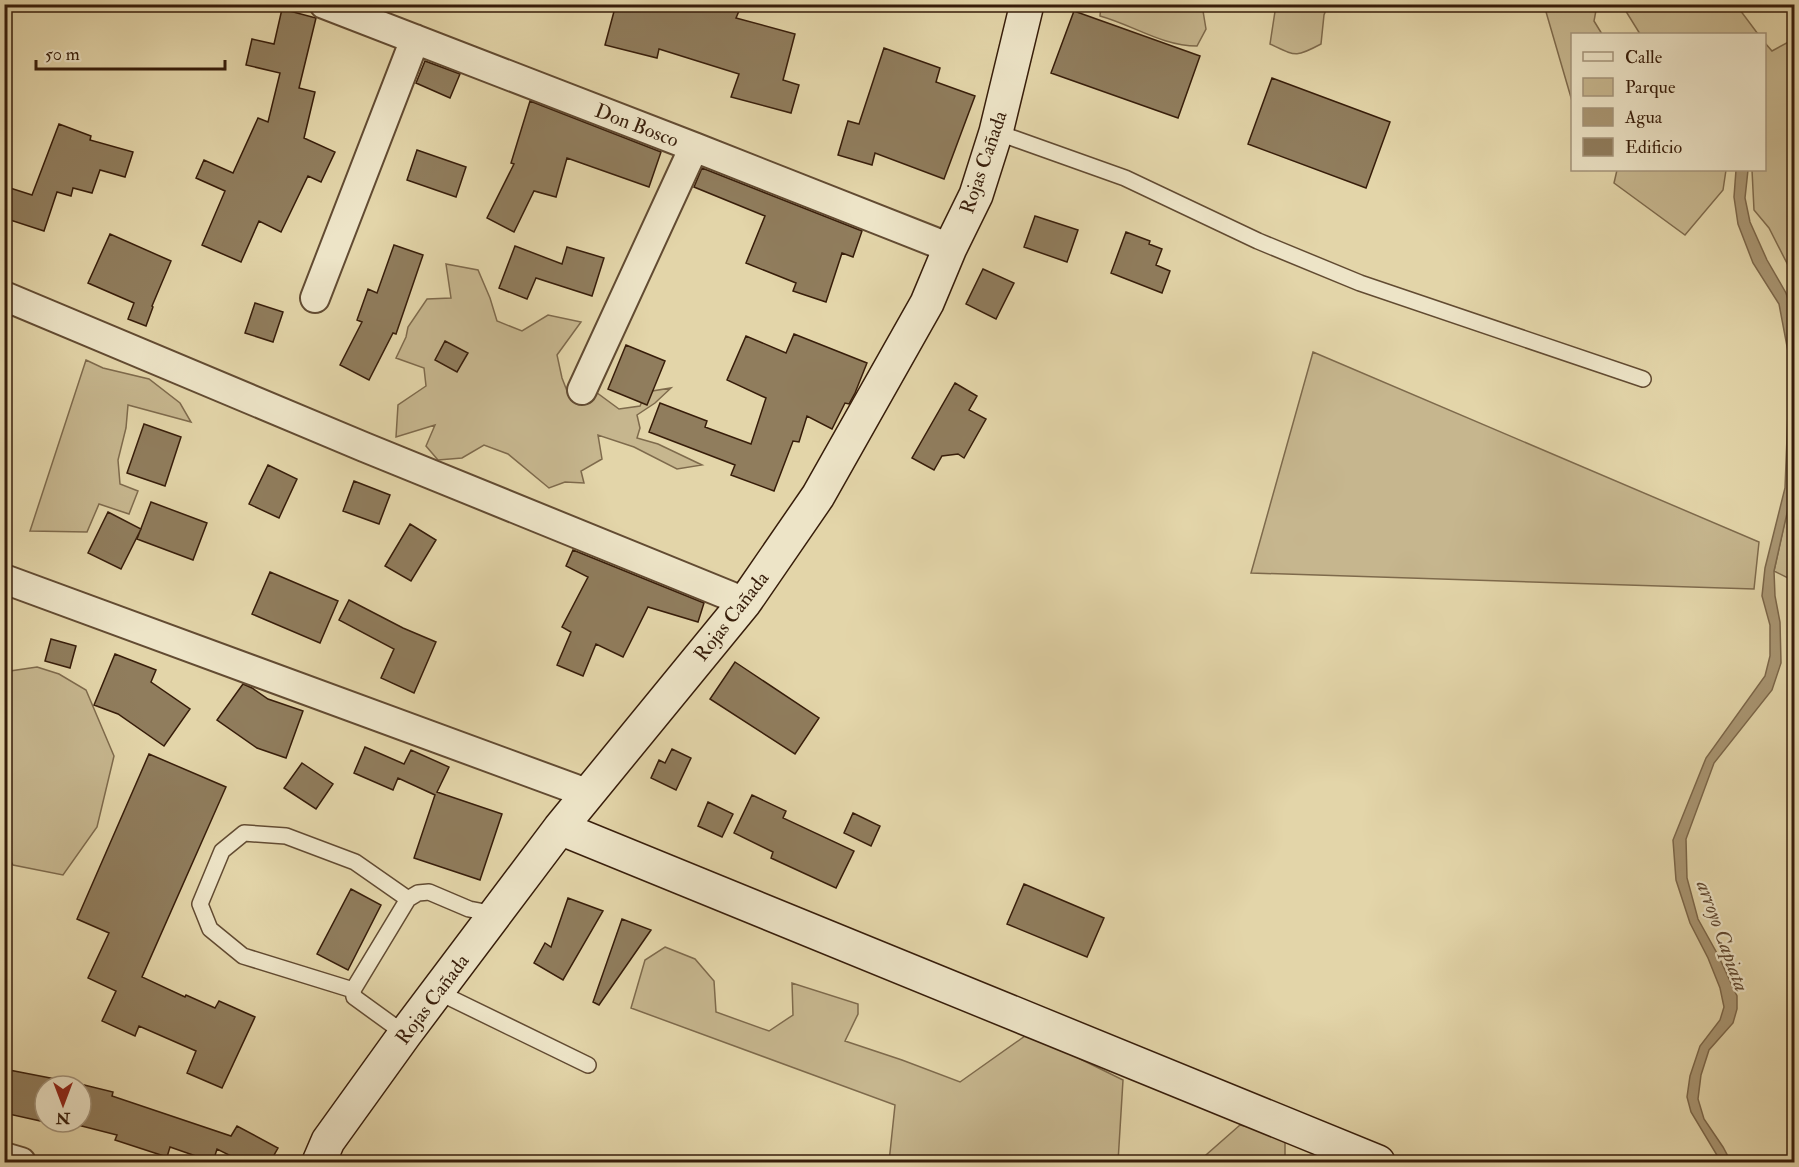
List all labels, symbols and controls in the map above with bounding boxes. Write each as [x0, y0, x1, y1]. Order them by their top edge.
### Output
scale bar [36, 33, 225, 71]
legend [1571, 33, 1766, 171]
text: 50 m [45, 43, 80, 66]
text: Calle [1625, 46, 1663, 69]
text: Parque [1625, 76, 1676, 99]
street label: Don Bosco [591, 98, 682, 153]
text: Agua [1624, 106, 1663, 129]
street label: Rojas Cañada [954, 107, 1013, 217]
text: Edificio [1625, 136, 1682, 159]
street label: Rojas Cañada [689, 566, 775, 666]
water label: arroyo Capiata [1690, 876, 1755, 996]
street label: Rojas Cañada [390, 948, 475, 1050]
north arrow [33, 1074, 93, 1134]
text: N [55, 1108, 71, 1128]

